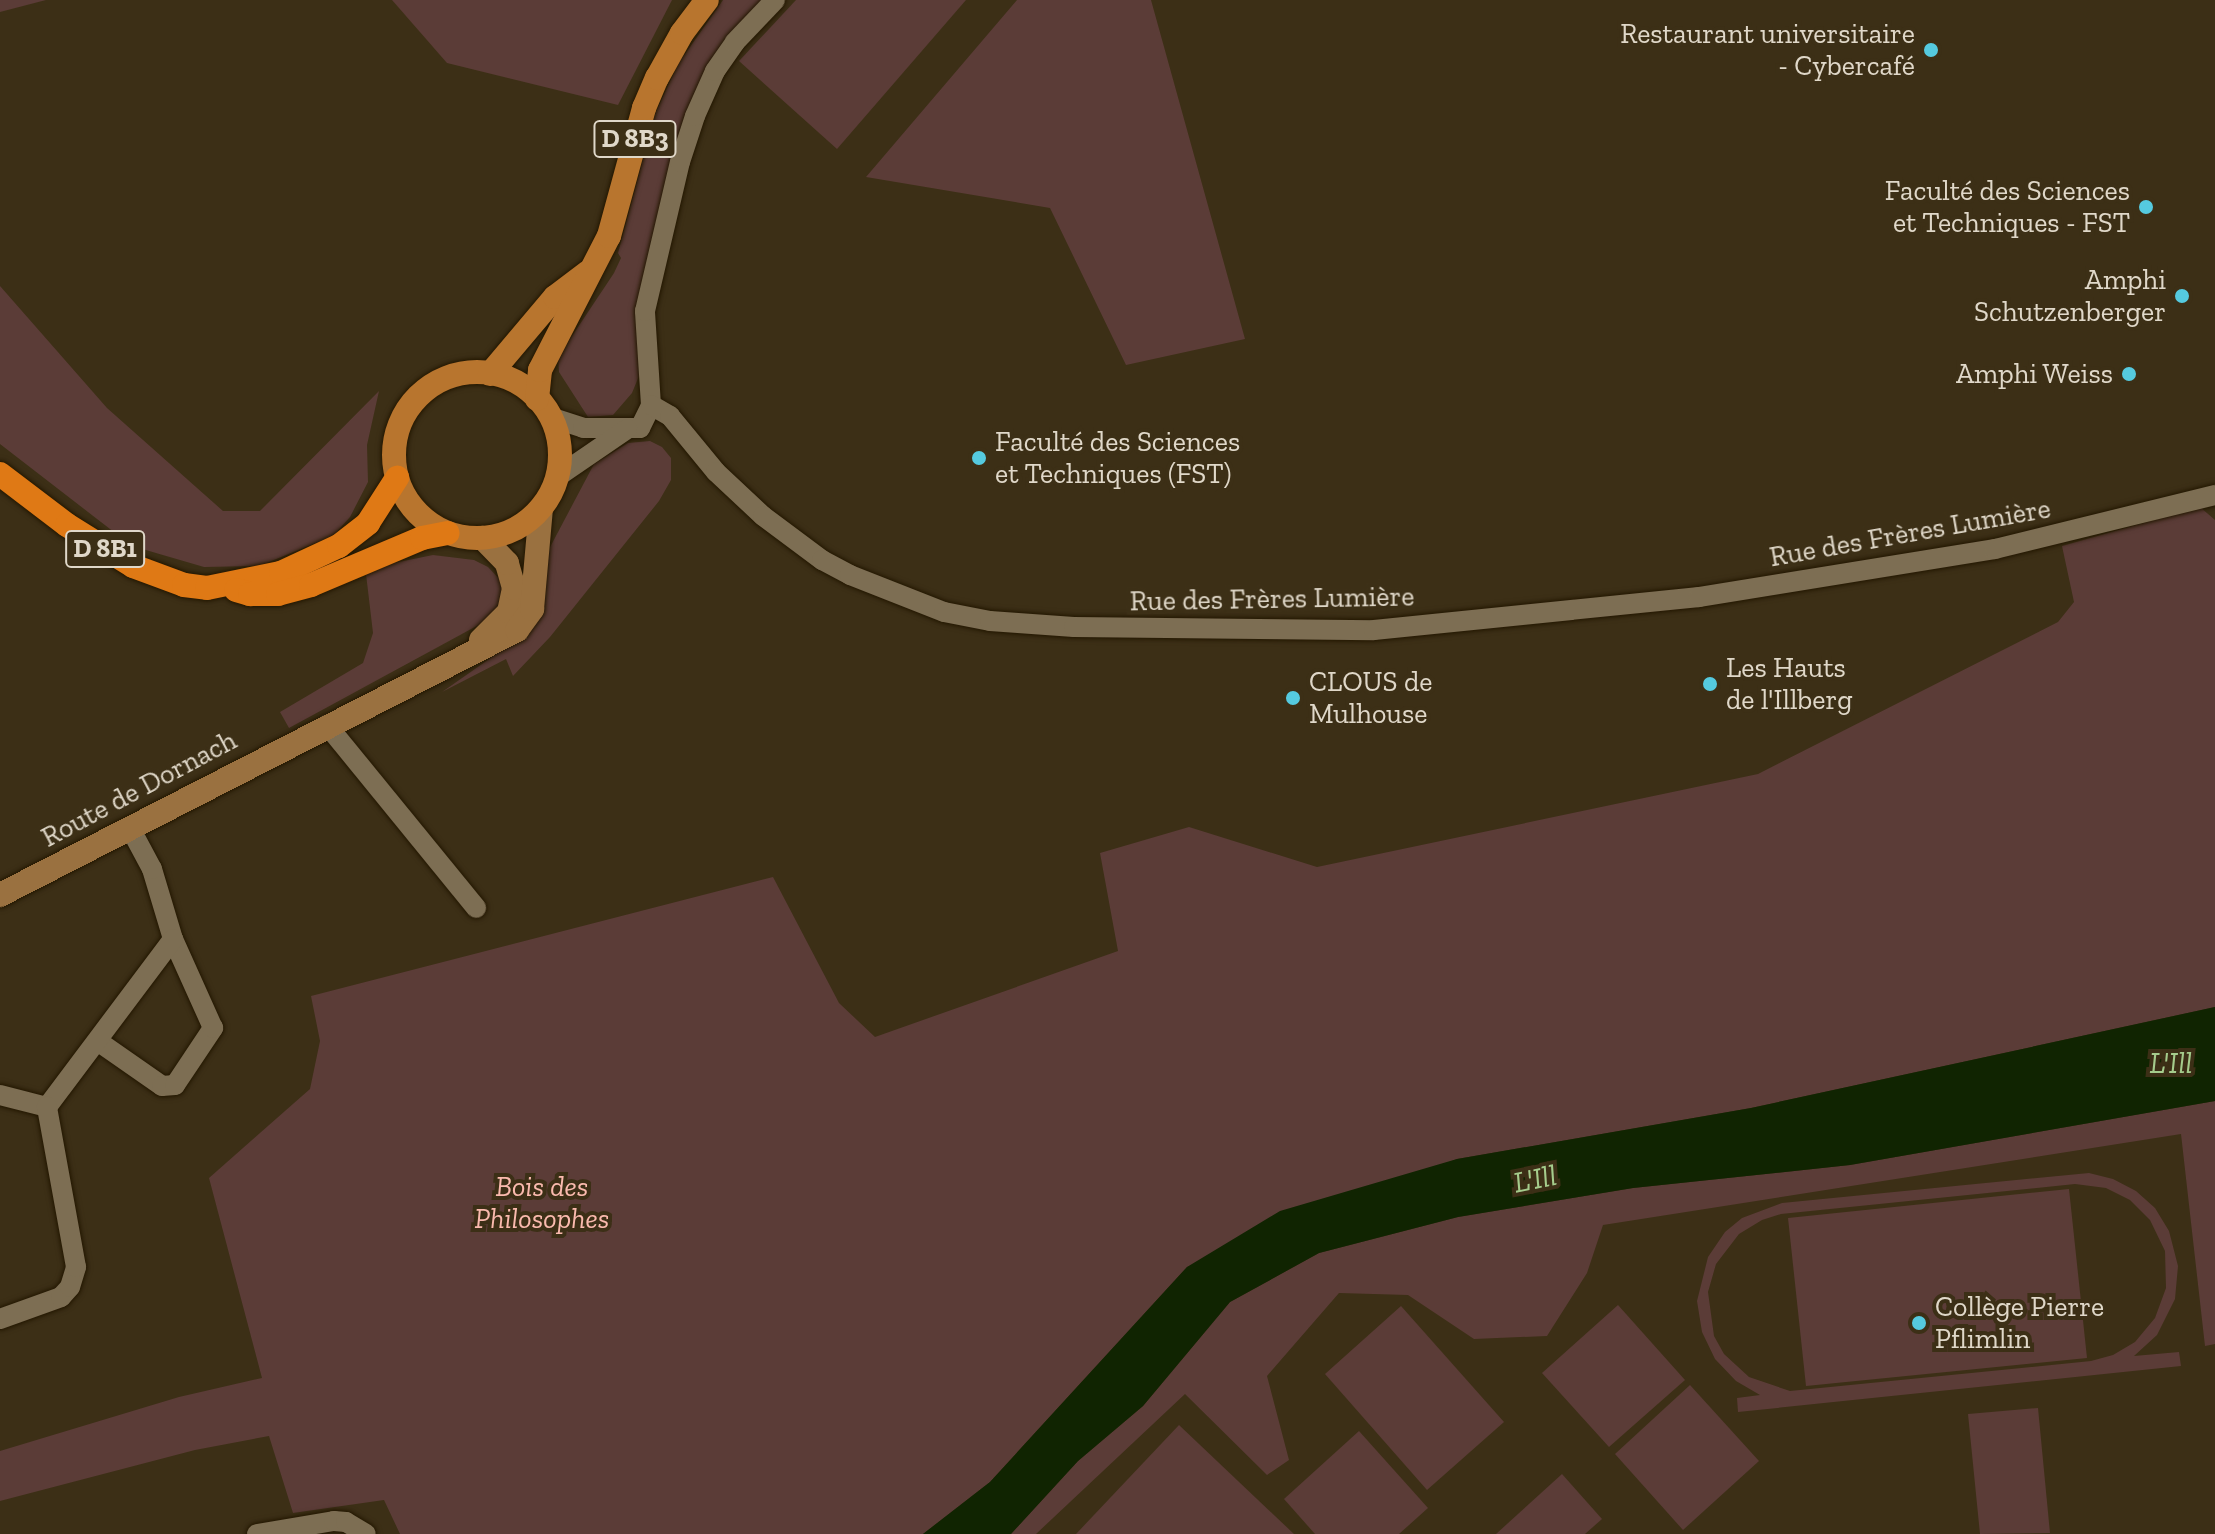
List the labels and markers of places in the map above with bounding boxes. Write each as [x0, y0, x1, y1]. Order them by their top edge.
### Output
place label: Restaurant universitaire - Cybercafé [1620, 17, 1915, 83]
marker: Restaurant universitaire - Cybercafé [1922, 41, 1940, 59]
place label: Faculté des Sciences et Techniques - FST [1885, 174, 2130, 240]
marker: Faculté des Sciences et Techniques - FST [2137, 198, 2155, 216]
place label: Amphi Schutzenberger [1974, 263, 2166, 329]
marker: Amphi Schutzenberger [2173, 287, 2191, 305]
place label: Amphi Weiss [1955, 357, 2113, 391]
marker: Amphi Weiss [2120, 365, 2138, 383]
place label: Faculté des Sciences et Techniques (FST) [995, 425, 1240, 491]
marker: Faculté des Sciences et Techniques (FST) [970, 449, 988, 467]
place label: Les Hauts de l'Illberg [1726, 651, 1853, 717]
place label: CLOUS de Mulhouse [1309, 665, 1432, 731]
marker: Les Hauts de l'Illberg [1701, 675, 1719, 693]
marker: CLOUS de Mulhouse [1284, 689, 1302, 707]
place label: Collège Pierre Pflimlin [1935, 1290, 2104, 1356]
marker: Collège Pierre Pflimlin [1910, 1314, 1928, 1332]

